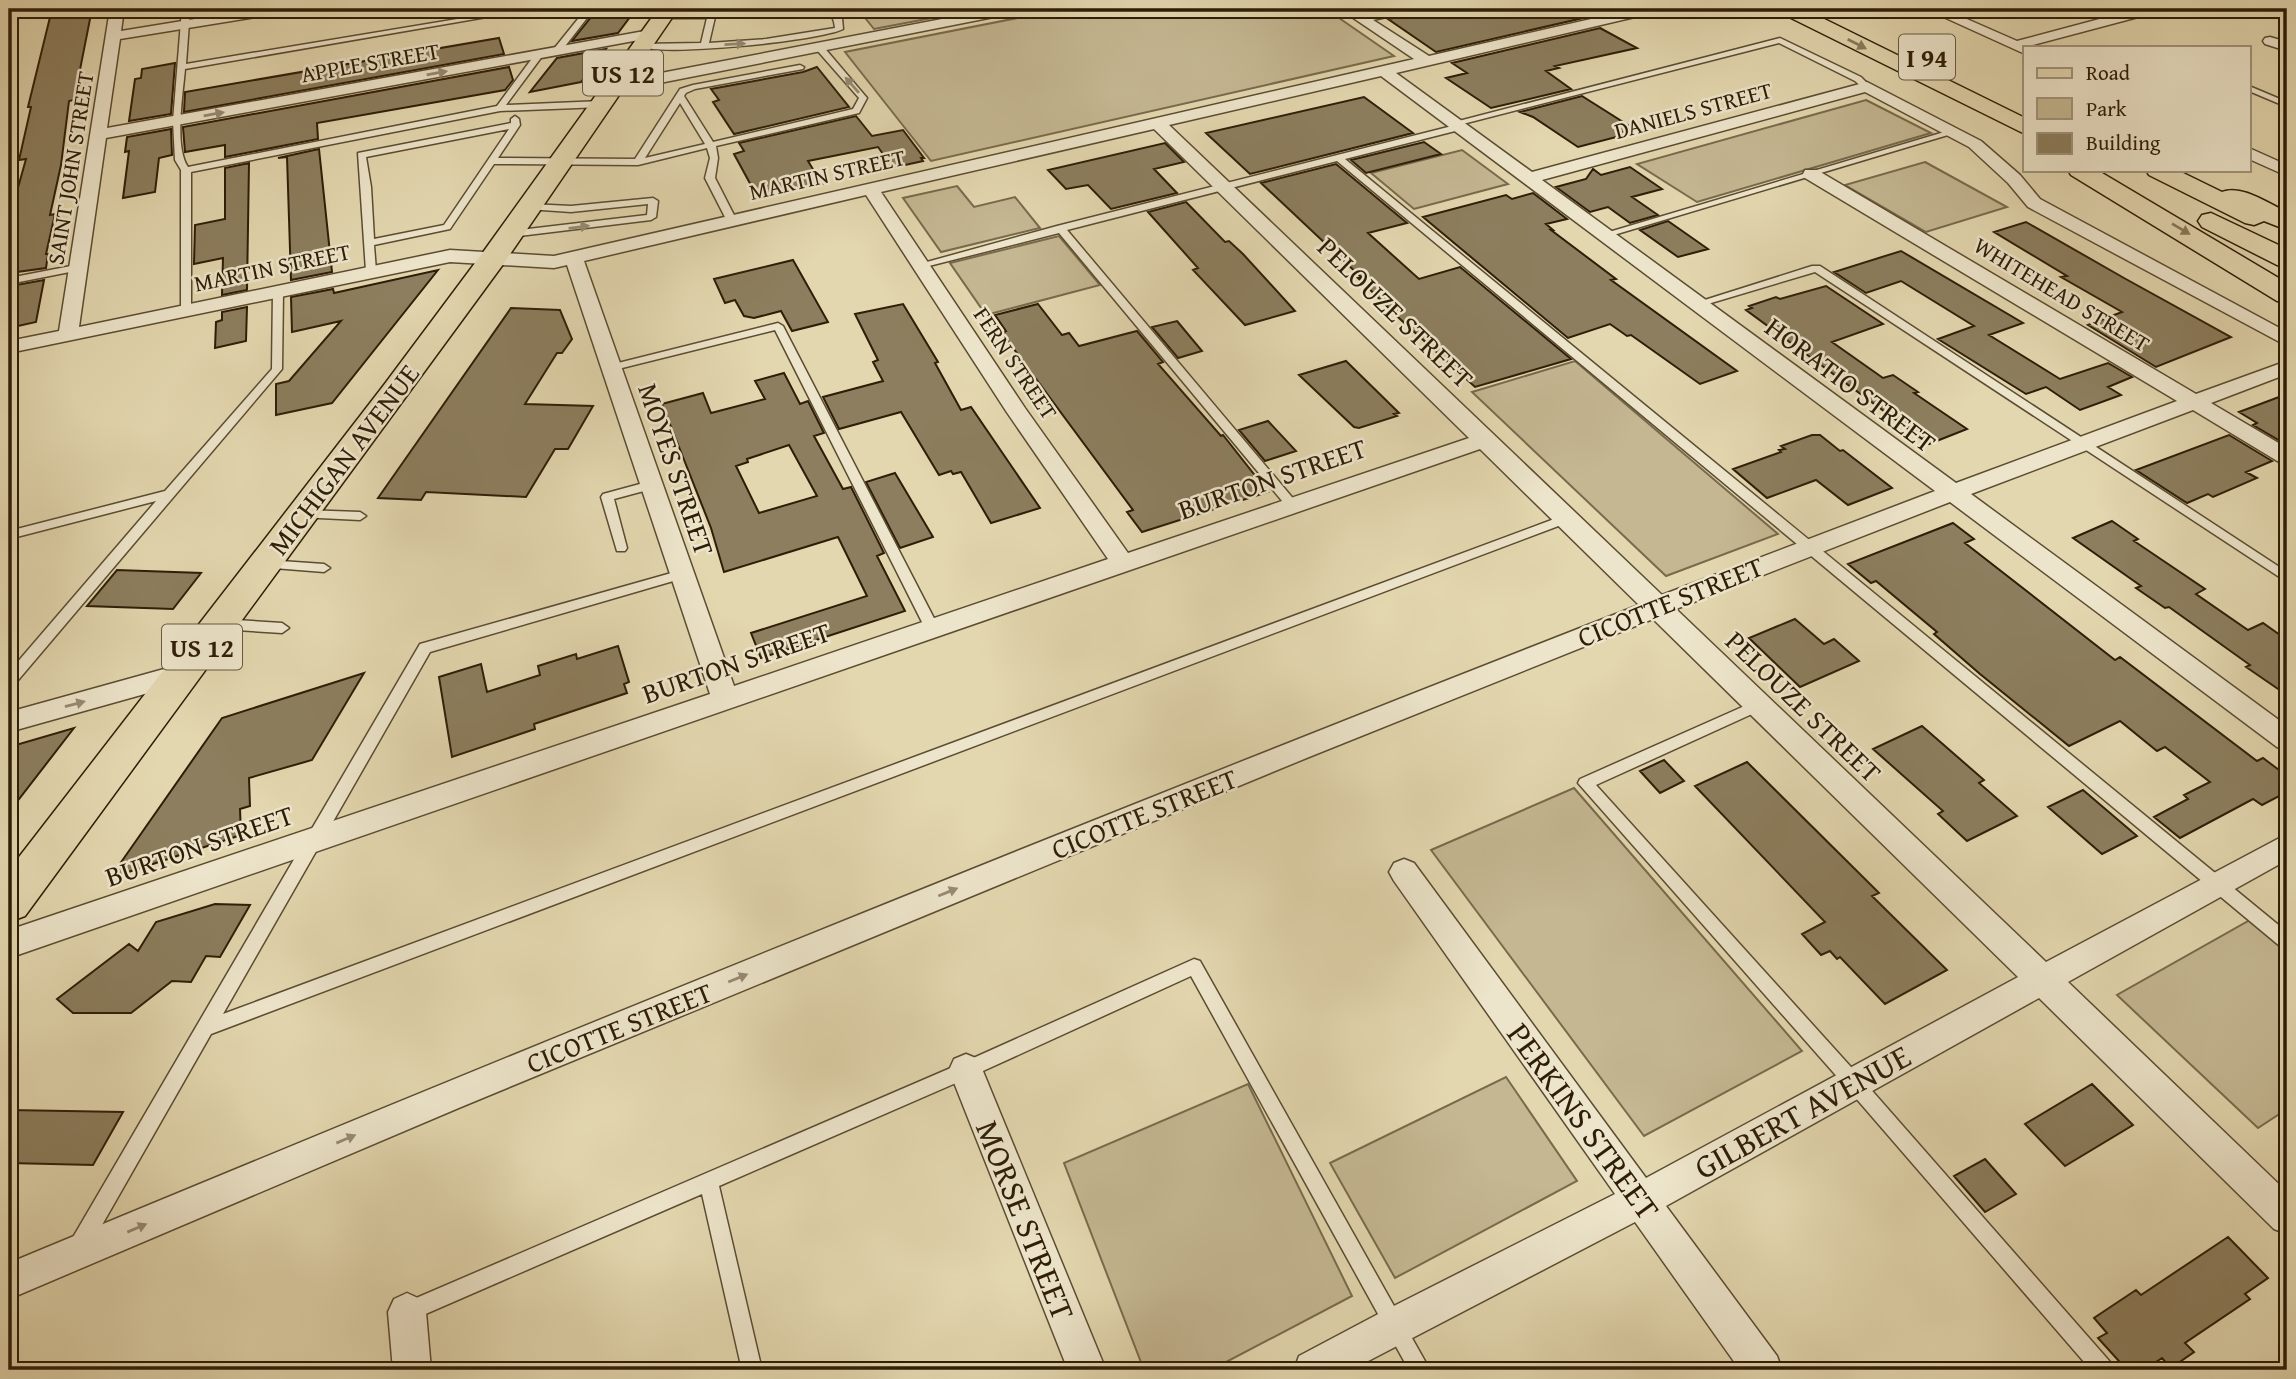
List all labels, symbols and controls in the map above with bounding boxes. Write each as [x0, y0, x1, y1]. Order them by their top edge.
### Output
street label: APPLE STREET [298, 34, 442, 90]
road number: I 94 [1899, 34, 1955, 80]
one-way arrow [1847, 38, 1867, 49]
one-way arrow [724, 39, 746, 50]
legend [2023, 46, 2250, 172]
road number: US 12 [583, 50, 663, 96]
text: Road [2086, 57, 2131, 88]
one-way arrow [426, 67, 448, 78]
street label: SAINT JOHN STREET [38, 69, 102, 267]
street label: DANIELS STREET [1610, 73, 1776, 147]
one-way arrow [844, 76, 860, 94]
text: Park [2086, 93, 2127, 124]
one-way arrow [203, 108, 225, 119]
text: Building [2086, 127, 2161, 158]
street label: MARTIN STREET [746, 140, 908, 208]
one-way arrow [568, 221, 590, 232]
one-way arrow [2172, 223, 2191, 236]
street label: PELOUZE STREET [1309, 227, 1483, 397]
street label: WHITEHEAD STREET [1968, 228, 2156, 360]
street label: MARTIN STREET [191, 234, 353, 300]
street label: FERN STREET [966, 300, 1066, 426]
street label: HORATIO STREET [1757, 306, 1945, 462]
street label: MICHIGAN AVENUE [257, 355, 429, 563]
street label: MOYES STREET [628, 377, 726, 561]
street label: BURTON STREET [1172, 427, 1372, 529]
street label: CICOTTE STREET [1571, 545, 1769, 657]
street label: BURTON STREET [636, 611, 836, 713]
street label: PELOUZE STREET [1717, 621, 1891, 791]
road number: US 12 [162, 624, 242, 670]
one-way arrow [64, 698, 85, 708]
street label: CICOTTE STREET [1045, 757, 1243, 869]
street label: BURTON STREET [99, 794, 299, 896]
one-way arrow [938, 887, 959, 898]
street label: CICOTTE STREET [520, 971, 718, 1083]
one-way arrow [727, 972, 748, 983]
street label: PERKINS STREET [1496, 1012, 1672, 1230]
street label: GILBERT AVENUE [1685, 1032, 1919, 1190]
street label: MORSE STREET [964, 1113, 1088, 1327]
one-way arrow [336, 1134, 357, 1145]
one-way arrow [127, 1222, 147, 1234]

